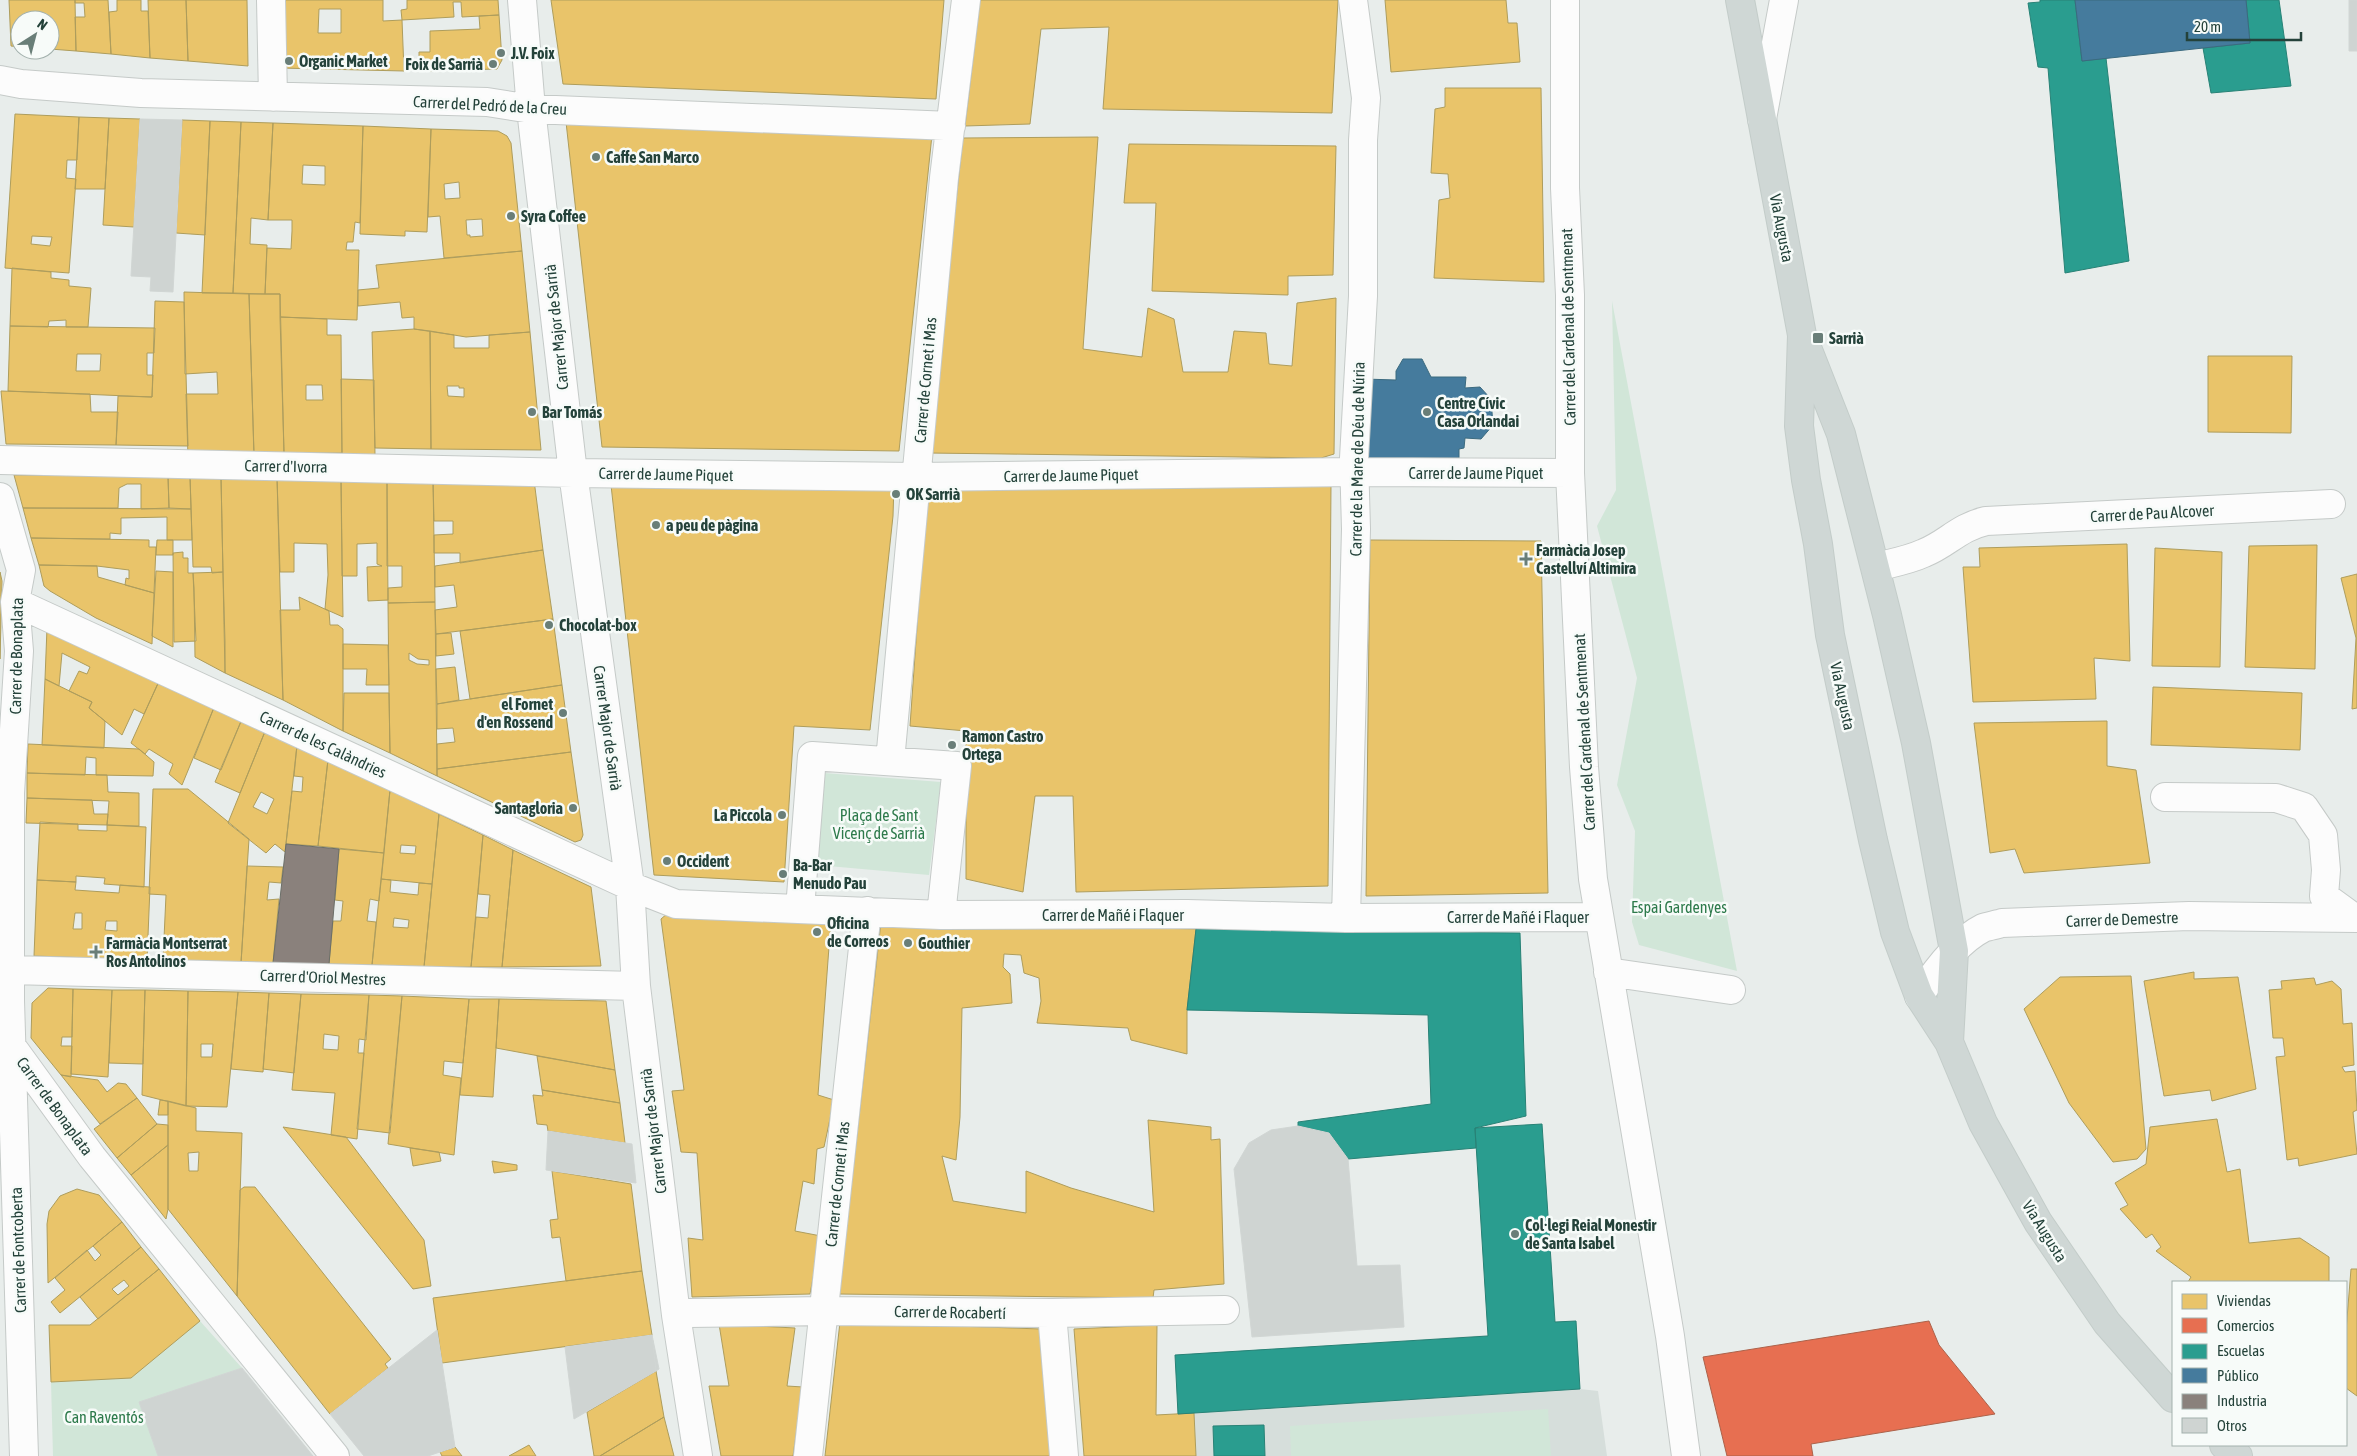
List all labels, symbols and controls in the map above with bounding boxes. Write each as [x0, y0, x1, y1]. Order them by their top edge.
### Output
north arrow [10, 10, 60, 60]
scale bar [2187, 10, 2301, 42]
text: N [35, 16, 51, 33]
text: 20 m [2194, 18, 2221, 35]
place label: J.V. Foix [510, 44, 555, 62]
marker: J.V. Foix [495, 47, 507, 59]
place label: Organic Market [299, 52, 388, 70]
marker: Organic Market [283, 55, 295, 67]
place label: Foix de Sarrià [405, 55, 483, 73]
marker: Foix de Sarrià [487, 58, 499, 70]
street label: Carrer del Pedró de la Creu [413, 92, 567, 118]
place label: Caffe San Marco [606, 148, 700, 166]
marker: Caffe San Marco [590, 151, 602, 163]
street label: Via Augusta [1766, 192, 1797, 264]
place label: Syra Coffee [521, 207, 586, 225]
marker: Syra Coffee [505, 210, 517, 222]
street label: Carrer del Cardenal de Sentmenat [1557, 228, 1579, 426]
street label: Carrer Major de Sarrià [540, 263, 573, 391]
street label: Carrer de Cornet i Mas [911, 316, 939, 444]
place label: Sarrià [1829, 329, 1864, 347]
marker: Sarrià [1811, 331, 1825, 345]
street label: Carrer de la Mare de Déu de Núria [1346, 361, 1368, 557]
place label: Centre Cívic Casa Orlandai [1437, 394, 1519, 430]
place label: Bar Tomás [542, 403, 602, 421]
marker: Bar Tomás [526, 406, 538, 418]
marker: Centre Cívic Casa Orlandai [1421, 406, 1433, 418]
street label: Carrer d'Ivorra [244, 456, 328, 476]
street label: Carrer de Jaume Piquet [598, 464, 734, 485]
street label: Carrer de Jaume Piquet [1409, 464, 1544, 483]
street label: Carrer de Jaume Piquet [1003, 465, 1139, 486]
place label: OK Sarrià [906, 485, 960, 503]
marker: OK Sarrià [890, 488, 902, 500]
street label: Carrer de Pau Alcover [2090, 501, 2215, 525]
place label: a peu de pàgina [666, 516, 758, 534]
marker: a peu de pàgina [650, 519, 662, 531]
place label: Farmàcia Josep Castellví Altimira [1536, 541, 1636, 577]
marker: Farmàcia Josep Castellví Altimira [1520, 553, 1532, 565]
street label: Carrer de Bonaplata [6, 597, 27, 715]
place label: Chocolat-box [559, 616, 637, 634]
marker: Chocolat-box [543, 619, 555, 631]
street label: Carrer del Cardenal de Sentmenat [1570, 633, 1598, 831]
street label: Via Augusta [1826, 660, 1859, 732]
street label: Carrer Major de Sarrià [589, 664, 626, 792]
place label: el Fornet d'en Rossend [477, 695, 553, 731]
street label: Carrer de les Calàndries [257, 707, 389, 781]
marker: el Fornet d'en Rossend [557, 707, 569, 719]
place label: Ramon Castro Ortega [962, 727, 1044, 763]
marker: Ramon Castro Ortega [946, 739, 958, 751]
place label: Santagloria [495, 799, 563, 817]
marker: Santagloria [567, 802, 579, 814]
place label: La Piccola [714, 806, 772, 824]
park label: Plaça de Sant Vicenç de Sarrià [833, 806, 925, 843]
marker: La Piccola [776, 809, 788, 821]
place label: Occident [677, 852, 729, 870]
marker: Occident [661, 855, 673, 867]
place label: Ba-Bar Menudo Pau [793, 856, 867, 892]
marker: Ba-Bar Menudo Pau [777, 868, 789, 880]
park label: Espai Gardenyes [1631, 898, 1727, 917]
street label: Carrer de Mañé i Flaquer [1042, 906, 1184, 925]
street label: Carrer de Mañé i Flaquer [1447, 908, 1589, 927]
street label: Carrer de Demestre [2065, 908, 2179, 930]
place label: Oficina de Correos [827, 914, 889, 950]
marker: Oficina de Correos [811, 926, 823, 938]
place label: Farmàcia Montserrat Ros Antolinos [106, 934, 228, 970]
place label: Gouthier [918, 934, 970, 952]
marker: Gouthier [902, 937, 914, 949]
marker: Farmàcia Montserrat Ros Antolinos [90, 946, 102, 958]
street label: Carrer d'Oriol Mestres [260, 966, 387, 988]
street label: Carrer de Bonaplata [13, 1053, 97, 1159]
street label: Carrer Major de Sarrià [636, 1067, 671, 1195]
street label: Carrer de Cornet i Mas [821, 1120, 853, 1248]
street label: Carrer de Fontcoberta [7, 1187, 29, 1313]
street label: Via Augusta [2018, 1197, 2071, 1266]
place label: Col·legi Reial Monestir de Santa Isabel [1525, 1216, 1656, 1252]
marker: Col·legi Reial Monestir de Santa Isabel [1509, 1228, 1521, 1240]
legend [2172, 1281, 2347, 1446]
text: Viviendas [2217, 1292, 2271, 1309]
street label: Carrer de Rocabertí [894, 1302, 1006, 1322]
text: Comercios [2217, 1317, 2274, 1334]
text: Escuelas [2217, 1342, 2265, 1359]
text: Público [2217, 1367, 2259, 1384]
text: Industria [2217, 1392, 2267, 1409]
park label: Can Raventós [64, 1408, 144, 1426]
text: Otros [2217, 1417, 2247, 1434]

